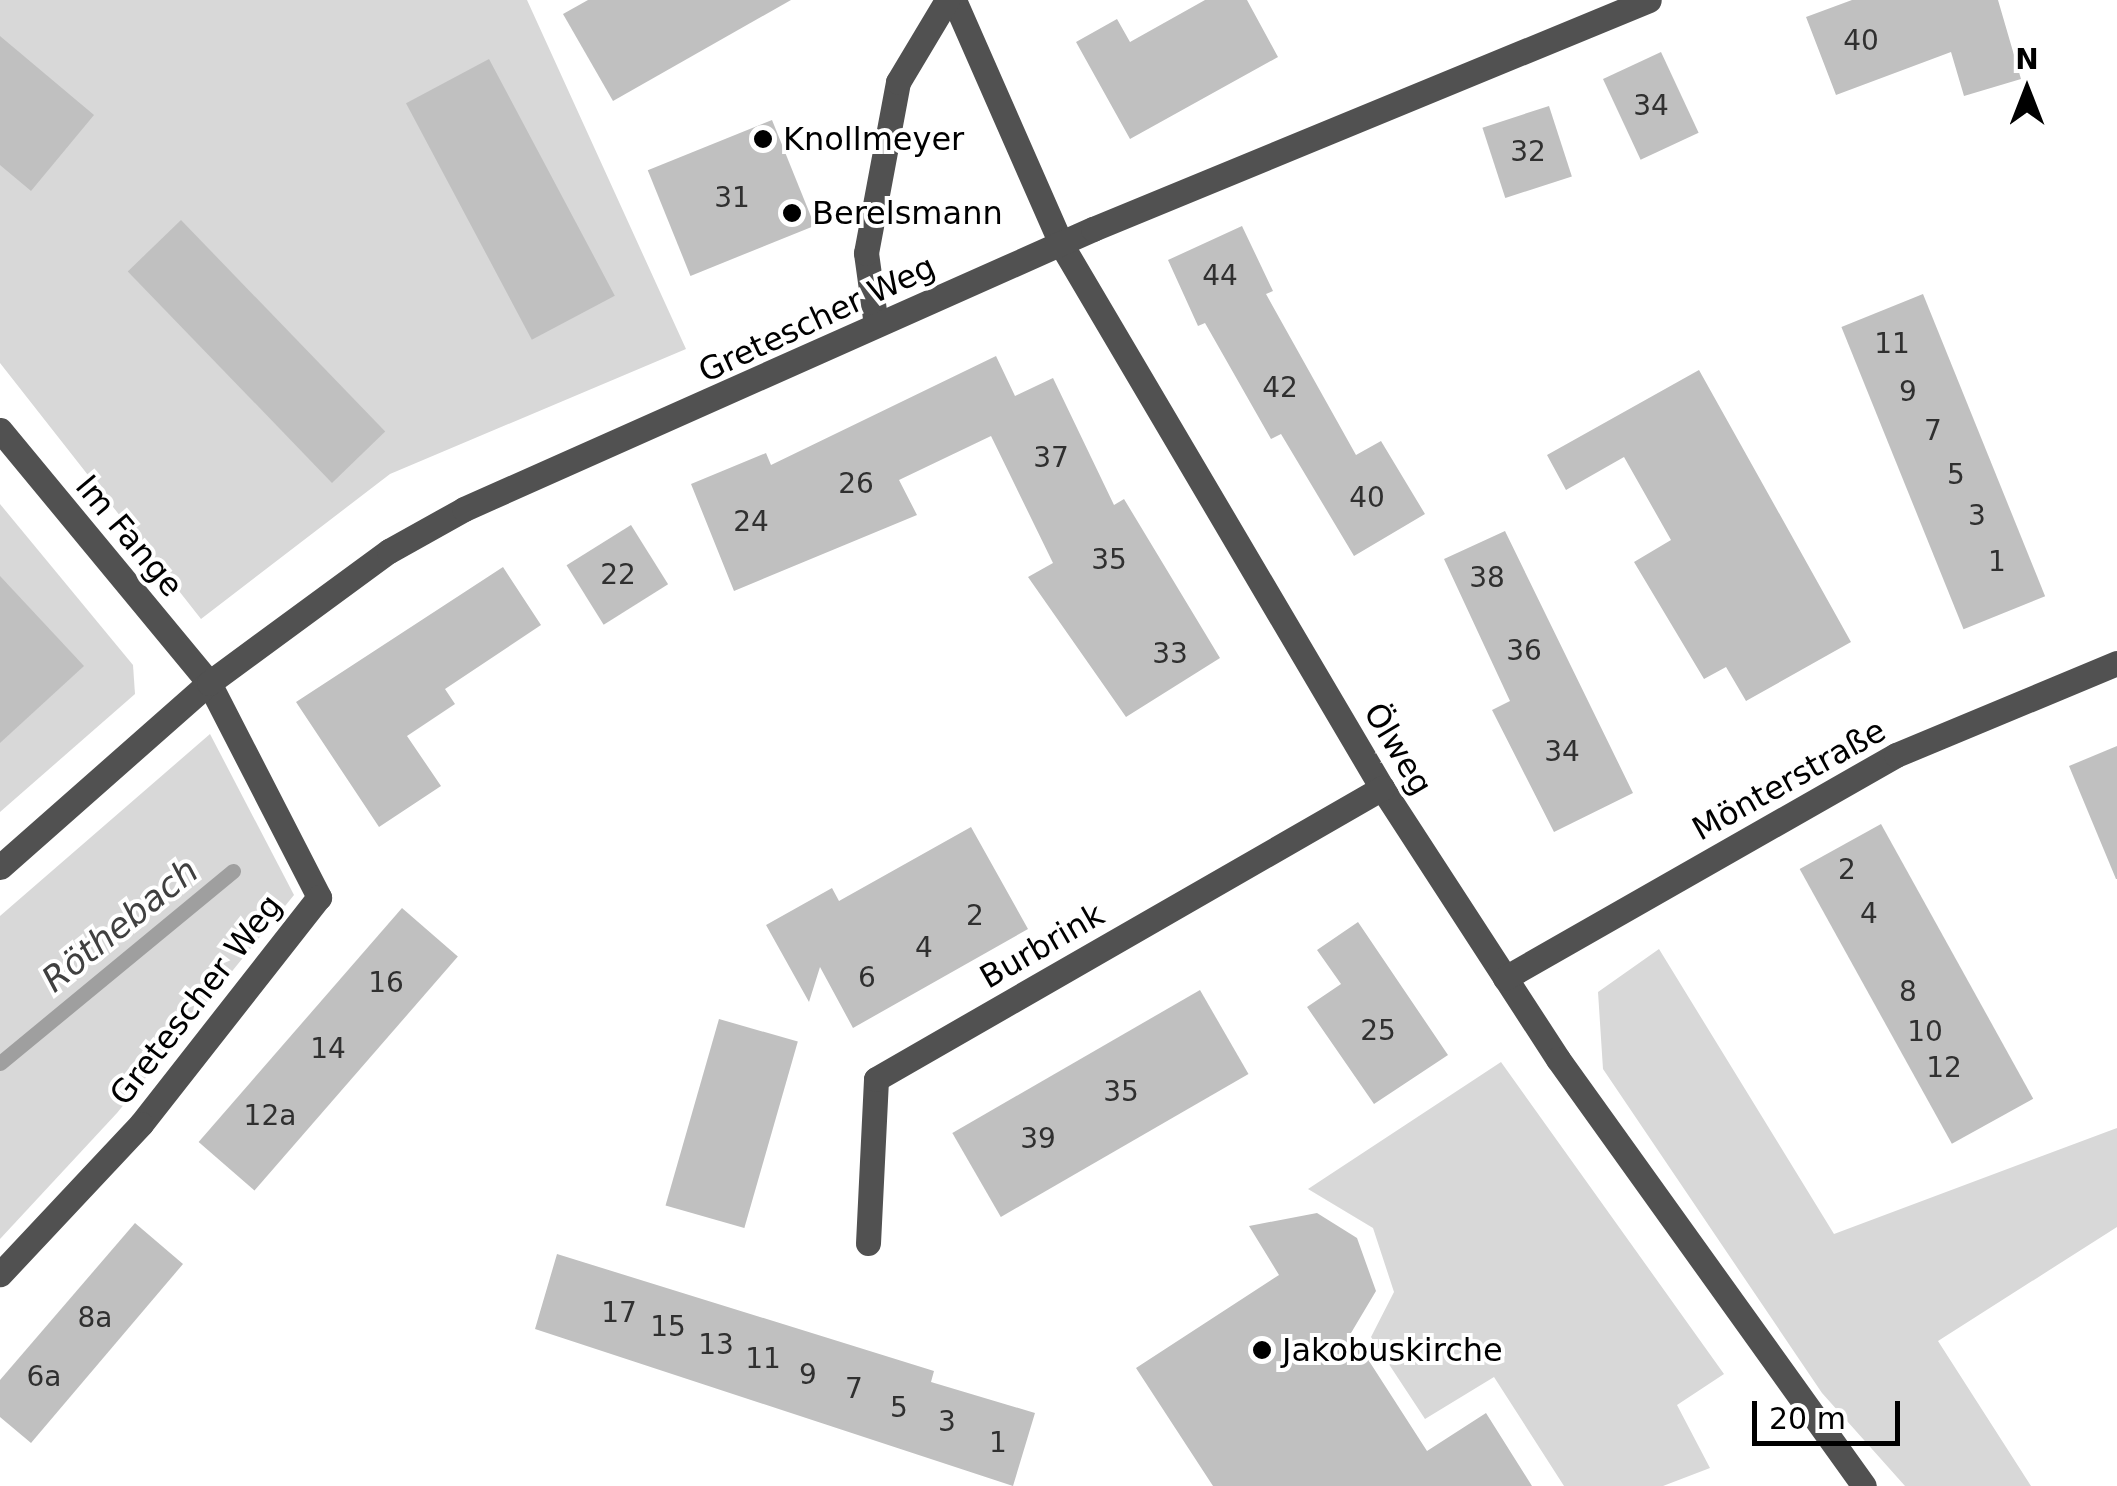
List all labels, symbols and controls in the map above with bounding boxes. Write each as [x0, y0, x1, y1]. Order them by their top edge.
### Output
house number: 40 [1843, 24, 1879, 58]
north arrow [1977, 40, 2077, 140]
text: N [2015, 43, 2039, 76]
house number: 34 [1633, 89, 1669, 123]
place label: Knollmeyer [783, 120, 964, 158]
marker: Knollmeyer [752, 128, 774, 150]
house number: 32 [1510, 135, 1546, 169]
house number: 31 [714, 181, 750, 215]
place label: Berelsmann [812, 194, 1003, 232]
marker: Berelsmann [781, 202, 803, 224]
street label: Gretescher Weg [693, 247, 941, 391]
house number: 44 [1202, 259, 1238, 293]
house number: 11 [1874, 327, 1910, 361]
house number: 42 [1262, 371, 1298, 405]
house number: 9 [1899, 375, 1917, 409]
house number: 7 [1924, 414, 1942, 448]
house number: 37 [1033, 441, 1069, 475]
house number: 5 [1947, 458, 1965, 492]
house number: 26 [838, 467, 874, 501]
street label: Im Fange [67, 468, 191, 604]
house number: 40 [1349, 481, 1385, 515]
house number: 3 [1968, 499, 1986, 533]
house number: 24 [733, 505, 769, 539]
house number: 35 [1091, 543, 1127, 577]
house number: 1 [1988, 545, 2006, 579]
house number: 22 [600, 558, 636, 592]
house number: 38 [1469, 561, 1505, 595]
house number: 36 [1506, 634, 1542, 668]
house number: 33 [1152, 637, 1188, 671]
street label: Ölweg [1356, 696, 1440, 802]
street label: Mönterstraße [1686, 711, 1892, 849]
house number: 34 [1544, 735, 1580, 769]
water label: Röthebach [34, 849, 206, 1001]
house number: 2 [1838, 853, 1856, 887]
street label: Gretescher Weg [102, 887, 290, 1113]
street label: Burbrink [973, 895, 1111, 997]
house number: 4 [1860, 897, 1878, 931]
house number: 2 [966, 899, 984, 933]
house number: 4 [915, 931, 933, 965]
house number: 6 [858, 961, 876, 995]
house number: 16 [368, 966, 404, 1000]
house number: 8 [1899, 975, 1917, 1009]
house number: 25 [1360, 1014, 1396, 1048]
house number: 10 [1907, 1015, 1943, 1049]
house number: 14 [310, 1032, 346, 1066]
house number: 12 [1926, 1051, 1962, 1085]
house number: 35 [1103, 1075, 1139, 1109]
house number: 12a [244, 1099, 296, 1133]
house number: 39 [1020, 1122, 1056, 1156]
house number: 17 [601, 1296, 637, 1330]
house number: 8a [78, 1301, 112, 1335]
house number: 15 [650, 1310, 686, 1344]
house number: 13 [698, 1328, 734, 1362]
place label: Jakobuskirche [1282, 1331, 1503, 1369]
marker: Jakobuskirche [1251, 1339, 1273, 1361]
house number: 11 [745, 1342, 781, 1376]
house number: 9 [799, 1358, 817, 1392]
house number: 6a [27, 1360, 61, 1394]
house number: 7 [845, 1372, 863, 1406]
scale bar [1757, 1381, 1904, 1443]
house number: 5 [890, 1391, 908, 1425]
text: 20 m [1769, 1401, 1846, 1436]
house number: 3 [938, 1405, 956, 1439]
house number: 1 [989, 1426, 1007, 1460]

